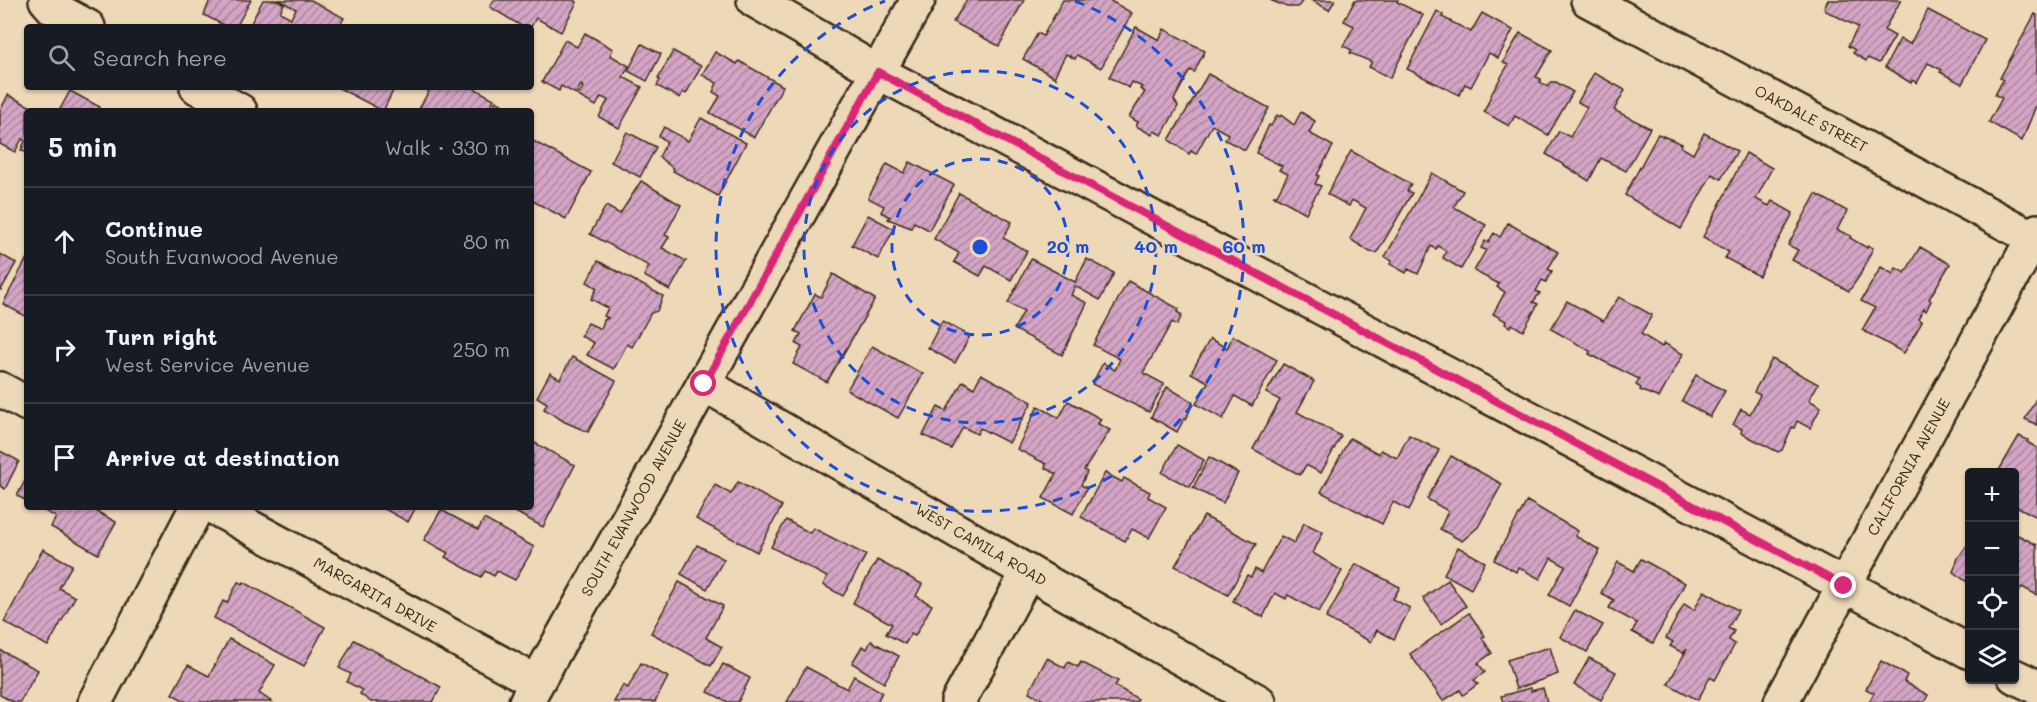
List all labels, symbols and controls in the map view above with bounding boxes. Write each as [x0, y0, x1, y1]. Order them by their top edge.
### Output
search box [24, 24, 534, 90]
icon: search [45, 41, 78, 74]
text: Search here [93, 43, 227, 72]
street label: OAKDALE STREET [1751, 80, 1871, 156]
text: 5 min [48, 130, 117, 164]
text: Walk · 330 m [385, 134, 510, 160]
text: Continue [105, 214, 203, 243]
icon: ahead [48, 225, 81, 258]
text: 80 m [463, 228, 510, 254]
text: 20 m [1047, 234, 1089, 258]
text: 40 m [1134, 234, 1178, 258]
text: 60 m [1222, 234, 1266, 258]
centre of rings [970, 237, 990, 257]
text: South Evanwood Avenue [105, 243, 339, 269]
text: Turn right [105, 322, 217, 351]
icon: right [48, 333, 81, 366]
text: 250 m [453, 336, 510, 362]
text: West Service Avenue [105, 351, 310, 377]
route start [690, 370, 716, 396]
street label: CALIFORNIA AVENUE [1862, 394, 1954, 539]
street label: SOUTH EVANWOOD AVENUE [576, 415, 690, 600]
icon: arrive [48, 441, 81, 474]
text: Arrive at destination [105, 443, 340, 472]
map controls [1965, 468, 2019, 684]
button: + [1965, 468, 2019, 522]
street label: WEST CAMILA ROAD [912, 498, 1051, 590]
button: − [1965, 522, 2019, 576]
street label: MARGARITA DRIVE [310, 552, 441, 636]
route end [1830, 572, 1856, 598]
button: locate [1965, 576, 2019, 630]
button: layers [1965, 630, 2019, 684]

